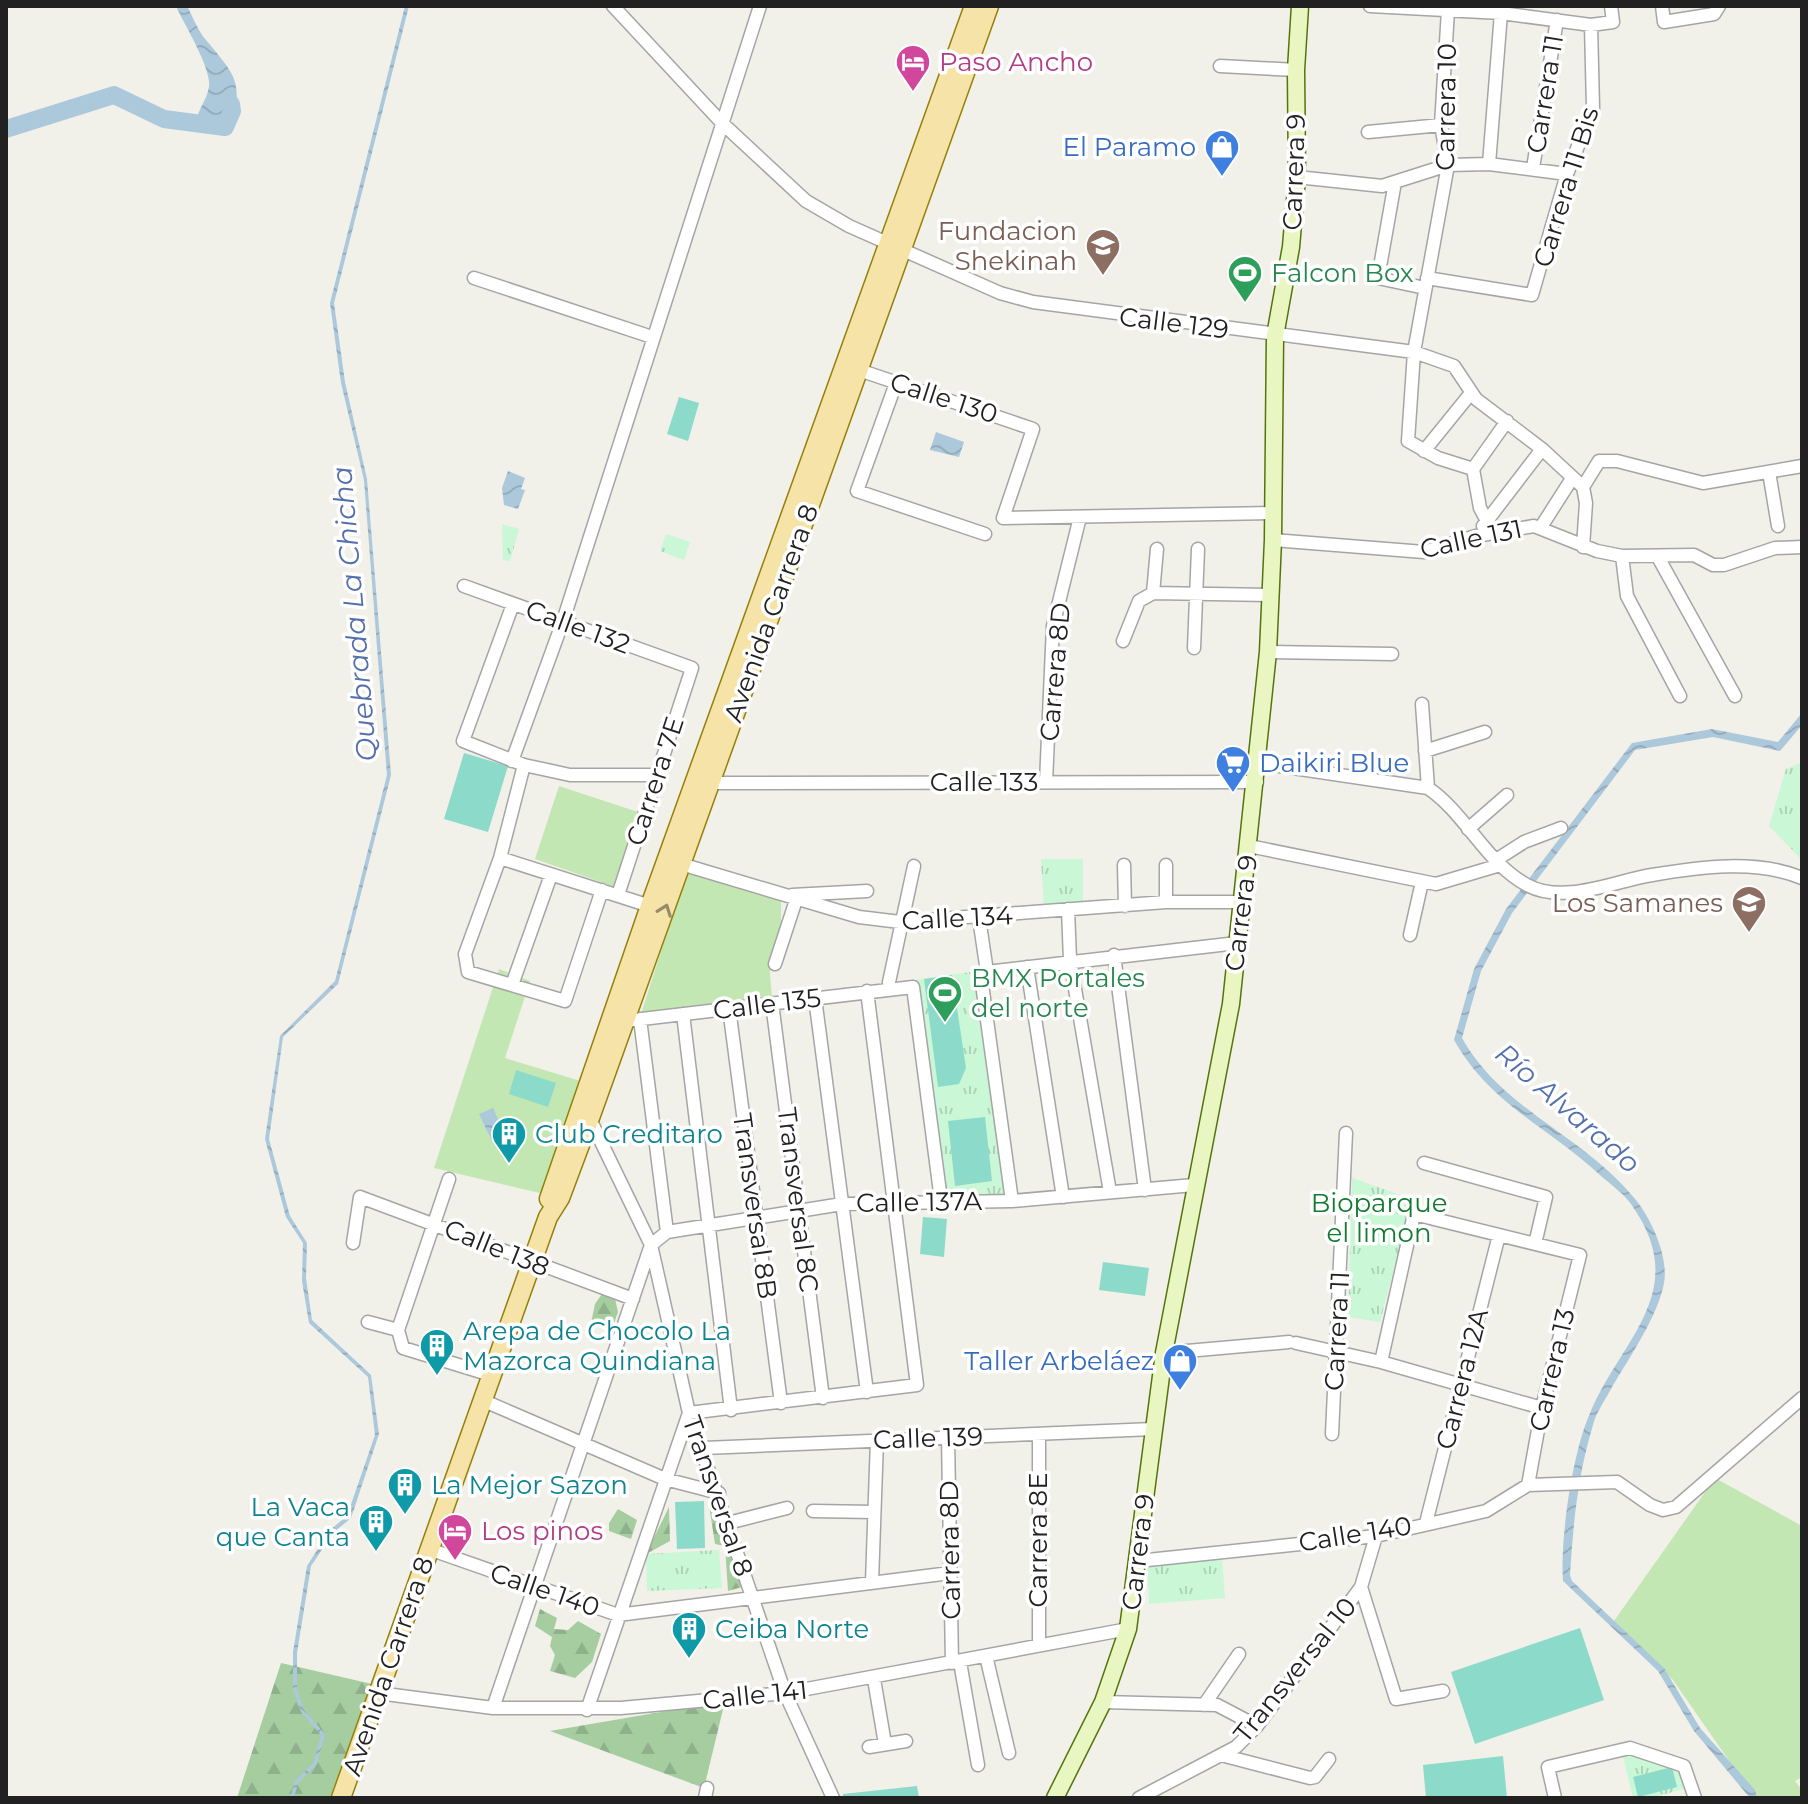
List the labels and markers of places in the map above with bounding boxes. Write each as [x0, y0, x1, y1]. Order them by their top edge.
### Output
hotel icon: Paso Ancho [894, 43, 932, 93]
place label: Paso Ancho [939, 46, 1093, 78]
shop icon: El Paramo [1203, 128, 1241, 178]
place label: El Paramo [1063, 131, 1196, 163]
place label: Fundacion Shekinah [938, 215, 1077, 277]
school or university icon: Fundacion Shekinah [1084, 227, 1122, 277]
sports icon: Falcon Box [1226, 254, 1264, 304]
place label: Falcon Box [1271, 257, 1414, 289]
supermarket icon: Daikiri Blue [1214, 744, 1252, 794]
place label: Daikiri Blue [1259, 747, 1409, 779]
school or university icon: Los Samanes [1730, 884, 1768, 934]
place label: Los Samanes [1552, 887, 1723, 919]
place label: BMX Portales del norte [971, 962, 1145, 1024]
sports icon: BMX Portales del norte [926, 974, 964, 1024]
building icon: Club Creditaro [490, 1115, 528, 1165]
place label: Club Creditaro [535, 1118, 723, 1150]
place label: Arepa de Chocolo La Mazorca Quindiana [463, 1315, 731, 1377]
building icon: Arepa de Chocolo La Mazorca Quindiana [418, 1327, 456, 1377]
shop icon: Taller Arbeláez [1161, 1342, 1199, 1392]
place label: Taller Arbeláez [964, 1345, 1154, 1377]
building icon: La Mejor Sazon [386, 1466, 424, 1516]
place label: La Mejor Sazon [431, 1469, 628, 1501]
place label: La Vaca que Canta [216, 1491, 350, 1553]
building icon: La Vaca que Canta [357, 1503, 395, 1553]
hotel icon: Los pinos [436, 1512, 474, 1562]
place label: Los pinos [481, 1515, 603, 1547]
building icon: Ceiba Norte [670, 1610, 708, 1660]
place label: Ceiba Norte [715, 1613, 869, 1645]

